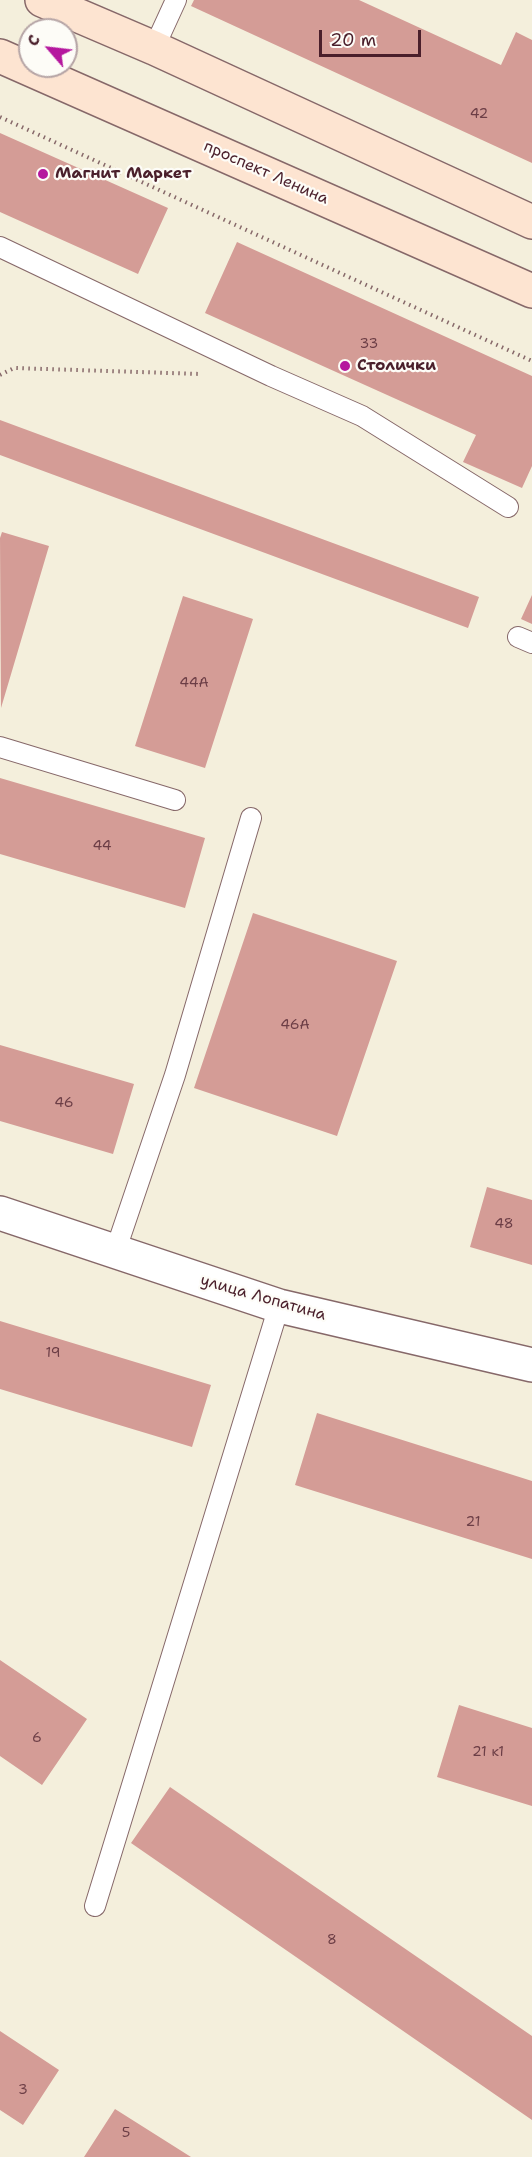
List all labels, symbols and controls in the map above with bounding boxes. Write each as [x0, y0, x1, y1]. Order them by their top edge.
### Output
north arrow [18, 18, 78, 78]
scale bar [322, 18, 424, 56]
text: 20 m [330, 28, 376, 52]
text: С [22, 31, 45, 50]
house number: 42 [470, 106, 488, 122]
street label: проспект Ленина [201, 137, 331, 209]
place label: Магнит Маркет [55, 164, 192, 184]
marker: Магнит Маркет [36, 167, 50, 181]
house number: 33 [360, 336, 378, 352]
place label: Столички [357, 356, 436, 376]
marker: Столички [338, 359, 352, 373]
house number: 44А [179, 675, 209, 691]
house number: 44 [92, 838, 112, 854]
house number: 46А [280, 1017, 310, 1033]
house number: 46 [54, 1095, 74, 1111]
house number: 48 [494, 1216, 514, 1232]
street label: улица Лопатина [198, 1271, 328, 1325]
house number: 19 [45, 1345, 61, 1361]
house number: 21 [466, 1514, 480, 1530]
house number: 6 [32, 1730, 42, 1746]
house number: 21 к1 [472, 1744, 504, 1760]
house number: 8 [327, 1932, 337, 1948]
house number: 3 [18, 2082, 28, 2098]
house number: 5 [122, 2125, 130, 2141]

